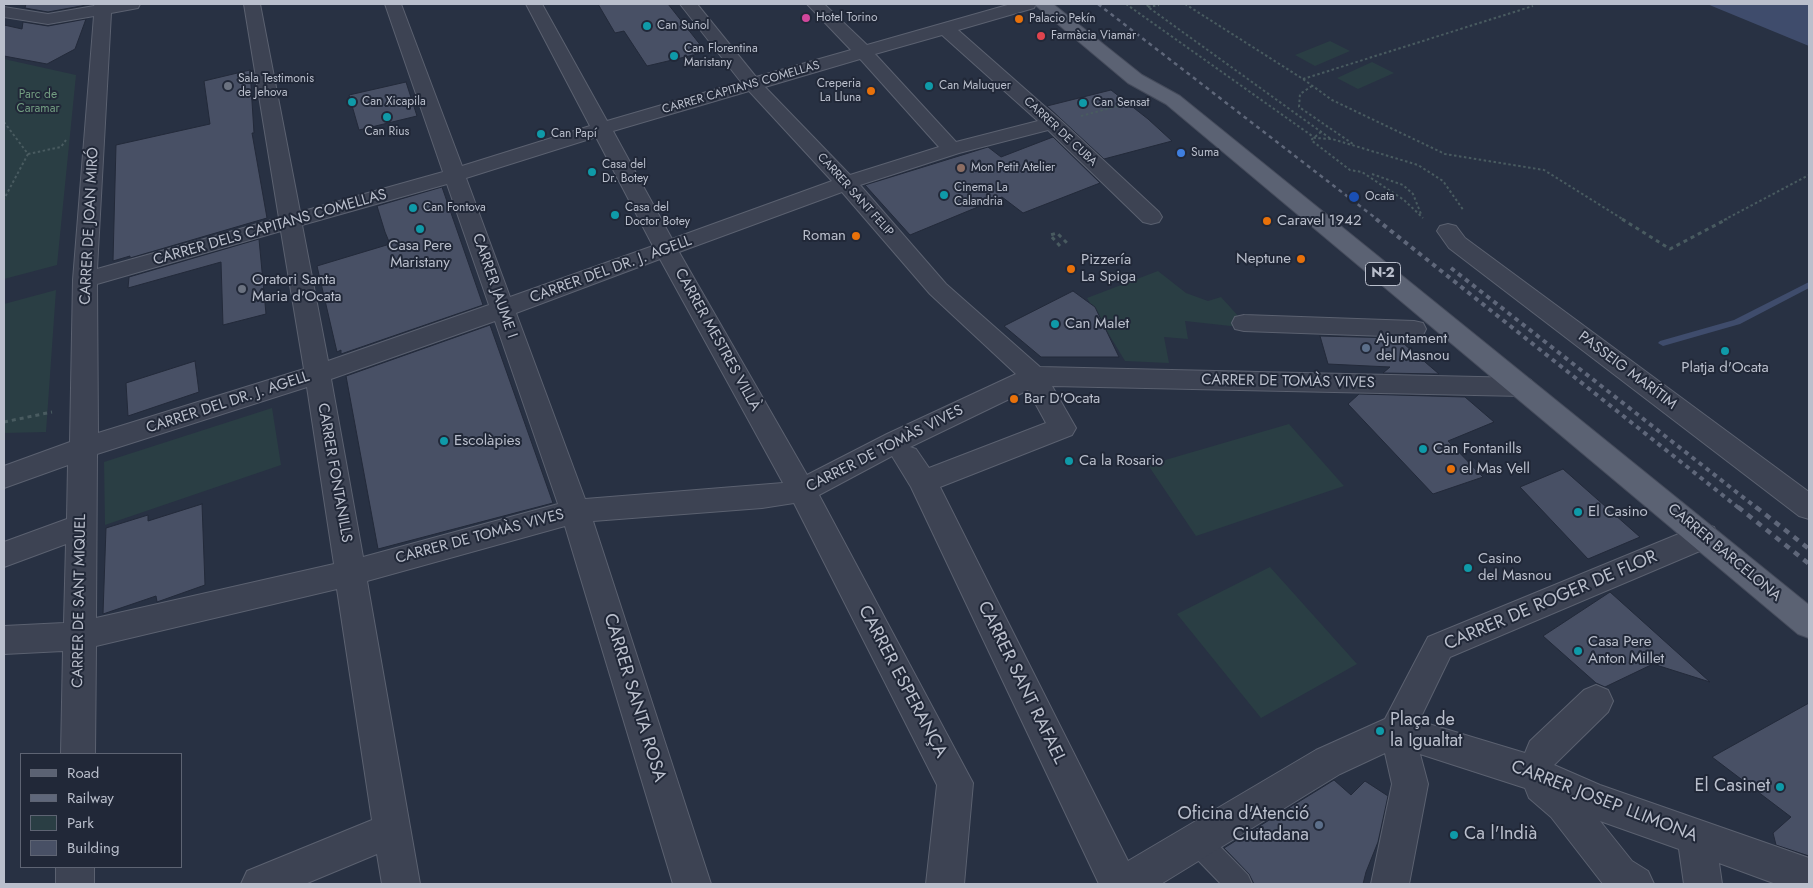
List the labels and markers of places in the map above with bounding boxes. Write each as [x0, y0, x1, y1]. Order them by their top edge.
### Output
place label: Hotel Torino [816, 11, 878, 25]
marker: Hotel Torino [800, 12, 812, 24]
place label: Palacio Pekín [1029, 12, 1096, 26]
marker: Palacio Pekín [1013, 13, 1025, 25]
place label: Can Suñol [657, 19, 709, 33]
marker: Can Suñol [641, 20, 653, 32]
place label: Farmàcia Viamar [1051, 29, 1136, 43]
marker: Farmàcia Viamar [1035, 30, 1047, 42]
place label: Can Florentina Maristany [684, 42, 758, 70]
marker: Can Florentina Maristany [668, 50, 680, 62]
place label: Sala Testimonis de Jehova [238, 72, 314, 100]
place label: Creperia La Lluna [817, 77, 861, 105]
place label: Can Maluquer [939, 79, 1011, 93]
marker: Sala Testimonis de Jehova [222, 80, 234, 92]
marker: Can Maluquer [923, 80, 935, 92]
marker: Creperia La Lluna [865, 85, 877, 97]
place label: Can Xicapila [362, 95, 426, 109]
marker: Can Xicapila [346, 96, 358, 108]
place label: Can Sensat [1093, 96, 1149, 110]
marker: Can Sensat [1077, 97, 1089, 109]
marker: Can Rius [381, 111, 393, 123]
place label: Can Rius [365, 125, 409, 139]
place label: Can Papí [551, 127, 597, 141]
marker: Can Papí [535, 128, 547, 140]
place label: Suma [1191, 146, 1219, 160]
marker: Suma [1175, 147, 1187, 159]
place label: Casa del Dr. Botey [602, 158, 648, 186]
place label: Mon Petit Atelier [971, 161, 1055, 175]
marker: Mon Petit Atelier [955, 162, 967, 174]
marker: Casa del Dr. Botey [586, 166, 598, 178]
place label: Cinema La Calandria [954, 181, 1008, 209]
marker: Cinema La Calandria [938, 189, 950, 201]
marker: Ocata [1347, 190, 1361, 204]
place label: Ocata [1365, 190, 1395, 204]
place label: Can Fontova [423, 201, 486, 215]
place label: Casa del Doctor Botey [625, 201, 690, 229]
marker: Can Fontova [407, 202, 419, 214]
marker: Casa del Doctor Botey [609, 209, 621, 221]
place label: Caravel 1942 [1277, 212, 1361, 230]
marker: Caravel 1942 [1261, 215, 1273, 227]
marker: Casa Pere Maristany [414, 223, 426, 235]
place label: Roman [803, 227, 846, 245]
marker: Roman [850, 230, 862, 242]
place label: Casa Pere Maristany [388, 237, 452, 272]
place label: Neptune [1236, 250, 1291, 268]
place label: Pizzería La Spiga [1081, 251, 1136, 286]
marker: Neptune [1295, 253, 1307, 265]
marker: Pizzería La Spiga [1065, 263, 1077, 275]
place label: Oratori Santa Maria d'Ocata [252, 271, 342, 306]
marker: Oratori Santa Maria d'Ocata [236, 283, 248, 295]
place label: Can Malet [1065, 315, 1129, 333]
marker: Can Malet [1049, 318, 1061, 330]
place label: Ajuntament del Masnou [1376, 330, 1450, 365]
marker: Ajuntament del Masnou [1360, 342, 1372, 354]
marker: Platja d'Ocata [1719, 345, 1731, 357]
place label: Platja d'Ocata [1681, 359, 1769, 377]
place label: Bar D'Ocata [1024, 390, 1100, 408]
marker: Bar D'Ocata [1008, 393, 1020, 405]
place label: Escolàpies [454, 432, 521, 450]
marker: Escolàpies [438, 435, 450, 447]
place label: Can Fontanills [1433, 440, 1522, 458]
marker: Can Fontanills [1417, 443, 1429, 455]
place label: Ca la Rosario [1079, 452, 1163, 470]
marker: Ca la Rosario [1063, 455, 1075, 467]
place label: el Mas Vell [1461, 460, 1530, 478]
marker: el Mas Vell [1445, 463, 1457, 475]
place label: El Casino [1588, 503, 1648, 521]
marker: El Casino [1572, 506, 1584, 518]
place label: Casino del Masnou [1478, 550, 1552, 585]
marker: Casino del Masnou [1462, 562, 1474, 574]
place label: Casa Pere Anton Millet [1588, 633, 1664, 668]
marker: Casa Pere Anton Millet [1572, 645, 1584, 657]
place label: Plaça de la Igualtat [1390, 710, 1462, 752]
marker: Plaça de la Igualtat [1374, 725, 1386, 737]
place label: El Casinet [1695, 776, 1770, 798]
marker: El Casinet [1774, 781, 1786, 793]
place label: Oficina d'Atenció Ciutadana [1177, 804, 1309, 846]
marker: Oficina d'Atenció Ciutadana [1313, 819, 1325, 831]
place label: Ca l'Indià [1464, 824, 1537, 846]
marker: Ca l'Indià [1448, 829, 1460, 841]

